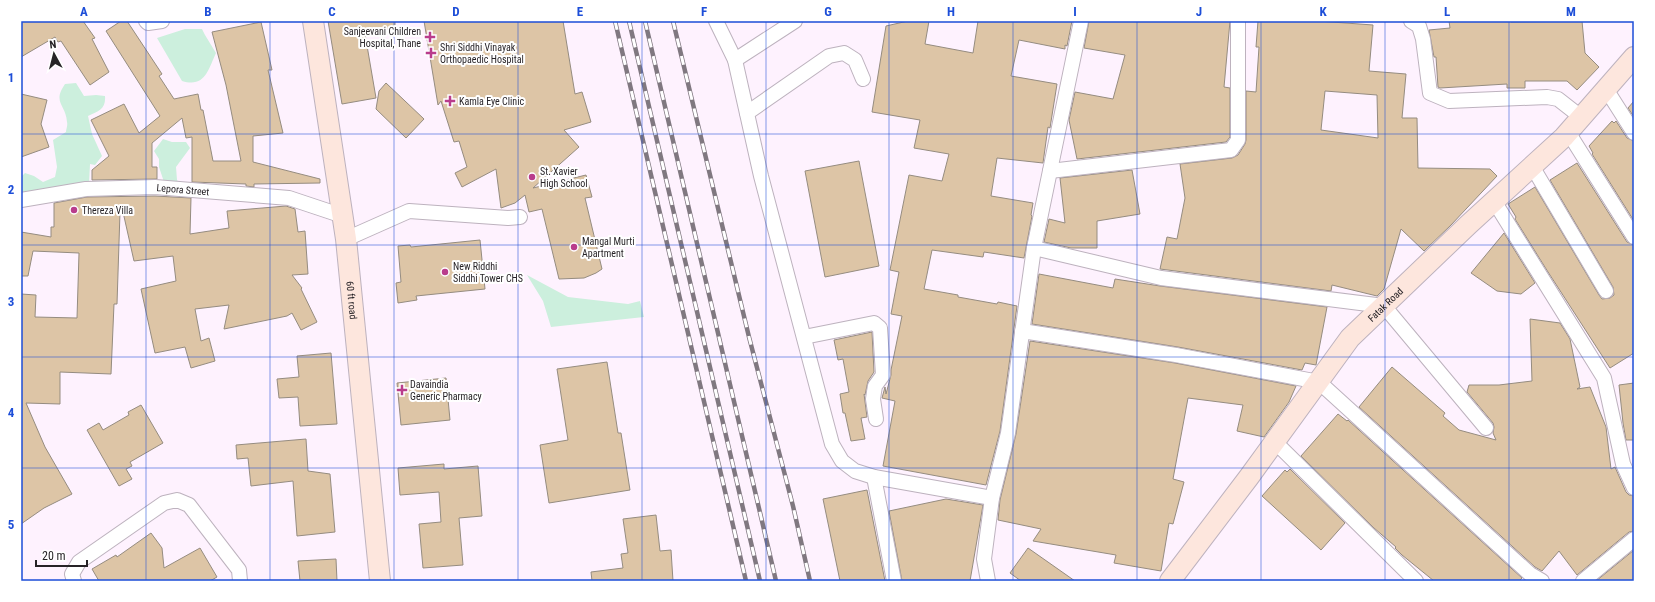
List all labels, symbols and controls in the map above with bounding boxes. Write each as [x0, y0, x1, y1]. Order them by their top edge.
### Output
text: A [80, 4, 88, 19]
text: B [204, 4, 212, 19]
text: C [328, 4, 336, 19]
text: D [452, 4, 460, 19]
text: E [577, 4, 584, 19]
text: F [701, 4, 707, 19]
text: G [824, 4, 832, 19]
text: H [947, 4, 955, 19]
text: I [1073, 4, 1077, 19]
text: J [1196, 4, 1202, 19]
text: K [1319, 4, 1327, 19]
text: L [1444, 4, 1450, 19]
text: M [1566, 4, 1576, 19]
place label: Sanjeevani Children Hospital, Thane [344, 26, 421, 49]
marker: Sanjeevani Children Hospital, Thane [424, 31, 436, 43]
north arrow [34, 34, 74, 74]
text: N [49, 38, 57, 51]
place label: Shri Siddhi Vinayak Orthopaedic Hospital [440, 42, 524, 65]
marker: Shri Siddhi Vinayak Orthopaedic Hospital [425, 47, 437, 59]
text: 1 [8, 70, 14, 85]
marker: Kamla Eye Clinic [444, 95, 456, 107]
place label: Kamla Eye Clinic [459, 96, 524, 107]
place label: St. Xavier High School [540, 166, 588, 189]
marker: St. Xavier High School [527, 172, 537, 182]
text: 2 [8, 182, 15, 197]
street label: Lepora Street [156, 182, 210, 197]
marker: Thereza Villa [69, 205, 79, 215]
place label: Thereza Villa [82, 205, 133, 216]
place label: Mangal Murti Apartment [582, 236, 634, 259]
marker: Mangal Murti Apartment [569, 242, 579, 252]
place label: New Riddhi Siddhi Tower CHS [453, 261, 523, 284]
marker: New Riddhi Siddhi Tower CHS [440, 267, 450, 277]
street label: 60 ft road [345, 281, 359, 320]
street label: Fatak Road [1365, 285, 1405, 324]
text: 3 [8, 294, 14, 309]
place label: Davaindia Generic Pharmacy [410, 379, 482, 402]
marker: Davaindia Generic Pharmacy [397, 385, 407, 395]
text: 4 [8, 405, 15, 420]
text: 5 [8, 517, 15, 532]
scale bar [36, 542, 87, 568]
text: 20 m [42, 549, 66, 563]

